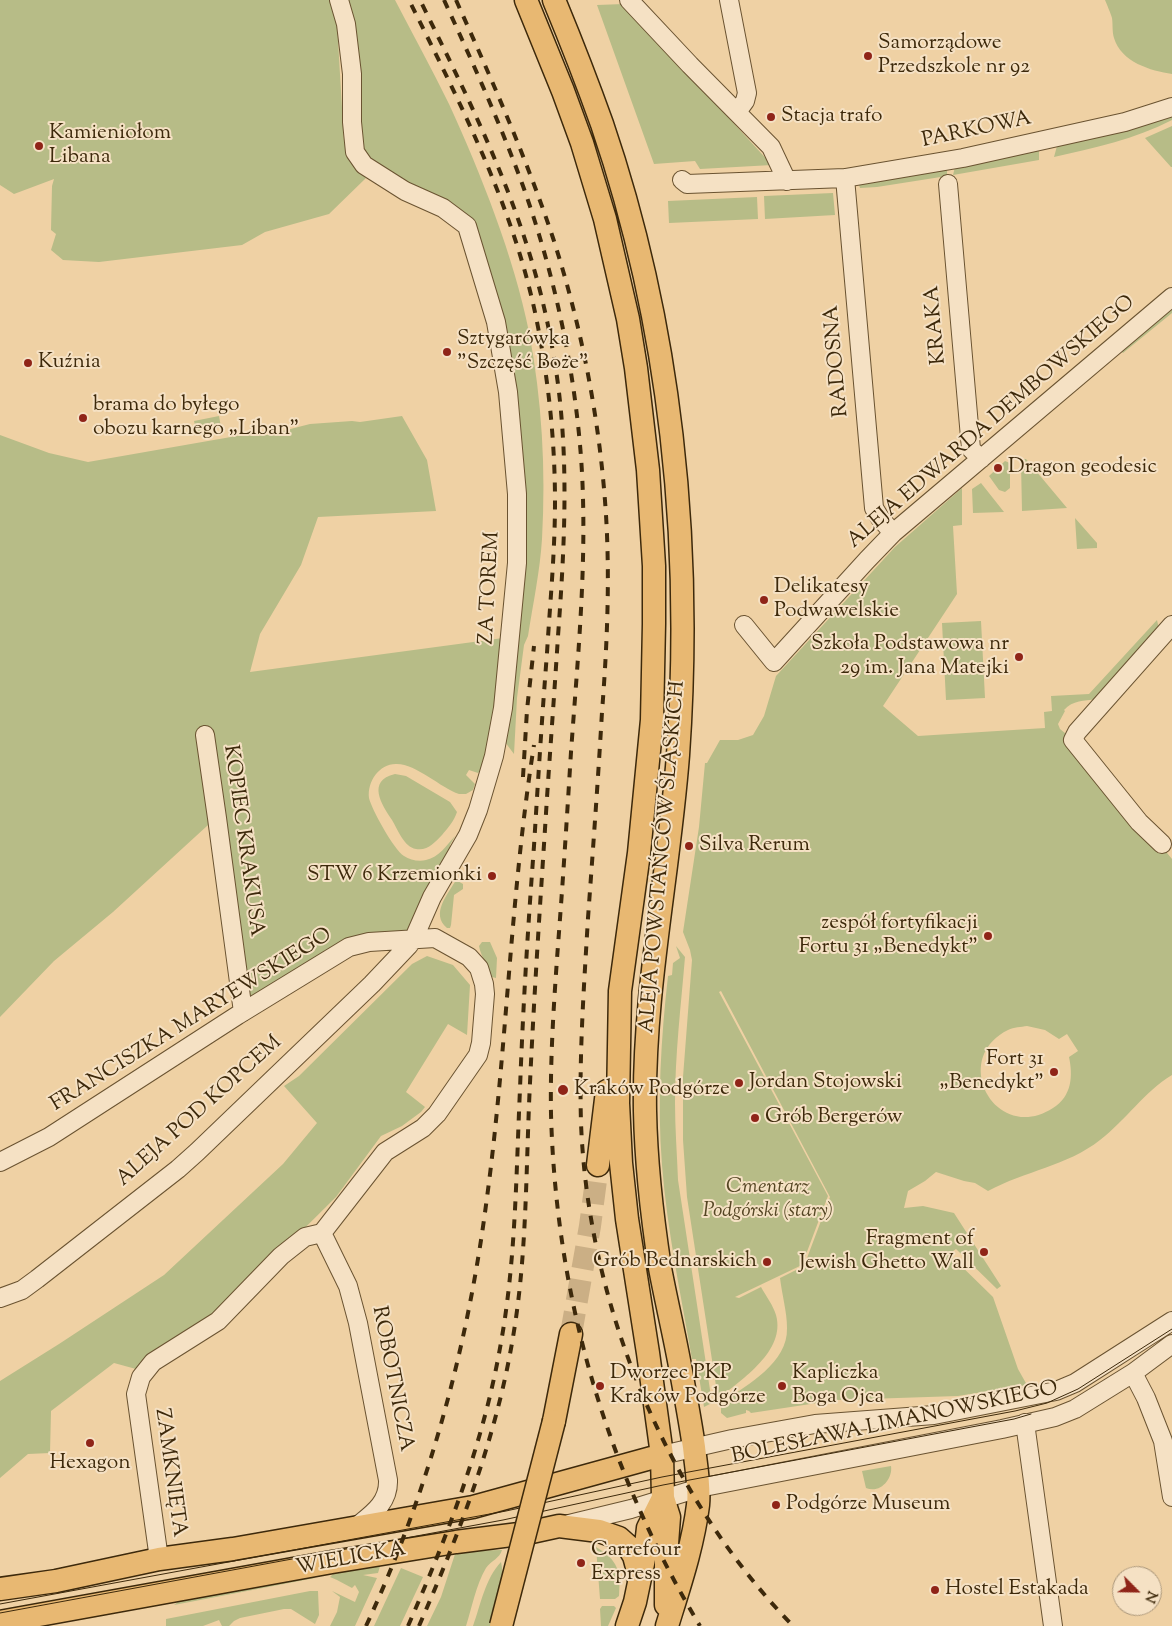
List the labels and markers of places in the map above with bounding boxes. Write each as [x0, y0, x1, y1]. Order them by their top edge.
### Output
place label: Samorządowe Przedszkole nr 92 [878, 31, 1030, 81]
marker: Samorządowe Przedszkole nr 92 [862, 50, 874, 62]
place label: Stacja trafo [781, 104, 882, 130]
marker: Stacja trafo [765, 111, 777, 123]
place label: Kamieniołom Libana [49, 121, 171, 171]
marker: Kamieniołom Libana [33, 140, 45, 152]
place label: Sztygarówka "Szczęść Boże" [457, 327, 588, 377]
marker: Sztygarówka "Szczęść Boże" [441, 346, 453, 358]
place label: Kuźnia [38, 350, 101, 376]
marker: Kuźnia [22, 357, 34, 369]
place label: brama do byłego obozu karnego „Liban” [93, 393, 299, 443]
marker: brama do byłego obozu karnego „Liban” [77, 412, 89, 424]
place label: Dragon geodesic [1008, 455, 1157, 481]
marker: Dragon geodesic [992, 462, 1004, 474]
place label: Delikatesy Podwawelskie [774, 575, 899, 625]
marker: Delikatesy Podwawelskie [758, 594, 770, 606]
place label: Szkoła Podstawowa nr 29 im. Jana Matejki [811, 632, 1009, 682]
marker: Szkoła Podstawowa nr 29 im. Jana Matejki [1013, 651, 1025, 663]
place label: Silva Rerum [699, 833, 810, 859]
marker: Silva Rerum [683, 840, 695, 852]
place label: STW 6 Krzemionki [307, 863, 482, 889]
marker: STW 6 Krzemionki [486, 870, 498, 882]
place label: zespół fortyfikacji Fortu 31 „Benedykt” [799, 911, 978, 961]
marker: zespół fortyfikacji Fortu 31 „Benedykt” [982, 930, 994, 942]
place label: Fort 31 „Benedykt” [939, 1047, 1044, 1097]
marker: Fort 31 „Benedykt” [1048, 1066, 1060, 1078]
place label: Jordan Stojowski [749, 1070, 902, 1096]
place label: Kraków Podgórze [574, 1077, 730, 1103]
marker: Jordan Stojowski [733, 1077, 745, 1089]
marker: Kraków Podgórze [556, 1083, 570, 1097]
place label: Grób Bergerów [765, 1105, 903, 1131]
marker: Grób Bergerów [749, 1112, 761, 1124]
place label: Fragment of Jewish Ghetto Wall [799, 1227, 974, 1277]
marker: Fragment of Jewish Ghetto Wall [978, 1246, 990, 1258]
place label: Grób Bednarskich [593, 1249, 757, 1275]
marker: Grób Bednarskich [761, 1256, 773, 1268]
place label: Dworzec PKP Kraków Podgórze [610, 1361, 766, 1411]
place label: Kapliczka Boga Ojca [792, 1361, 884, 1411]
marker: Dworzec PKP Kraków Podgórze [594, 1380, 606, 1392]
marker: Kapliczka Boga Ojca [776, 1380, 788, 1392]
marker: Hexagon [84, 1437, 96, 1449]
place label: Hexagon [49, 1451, 131, 1477]
place label: Podgórze Museum [786, 1492, 950, 1518]
marker: Podgórze Museum [770, 1499, 782, 1511]
place label: Carrefour Express [591, 1538, 681, 1588]
marker: Carrefour Express [575, 1557, 587, 1569]
place label: Hostel Estakada [945, 1577, 1089, 1603]
marker: Hostel Estakada [929, 1584, 941, 1596]

